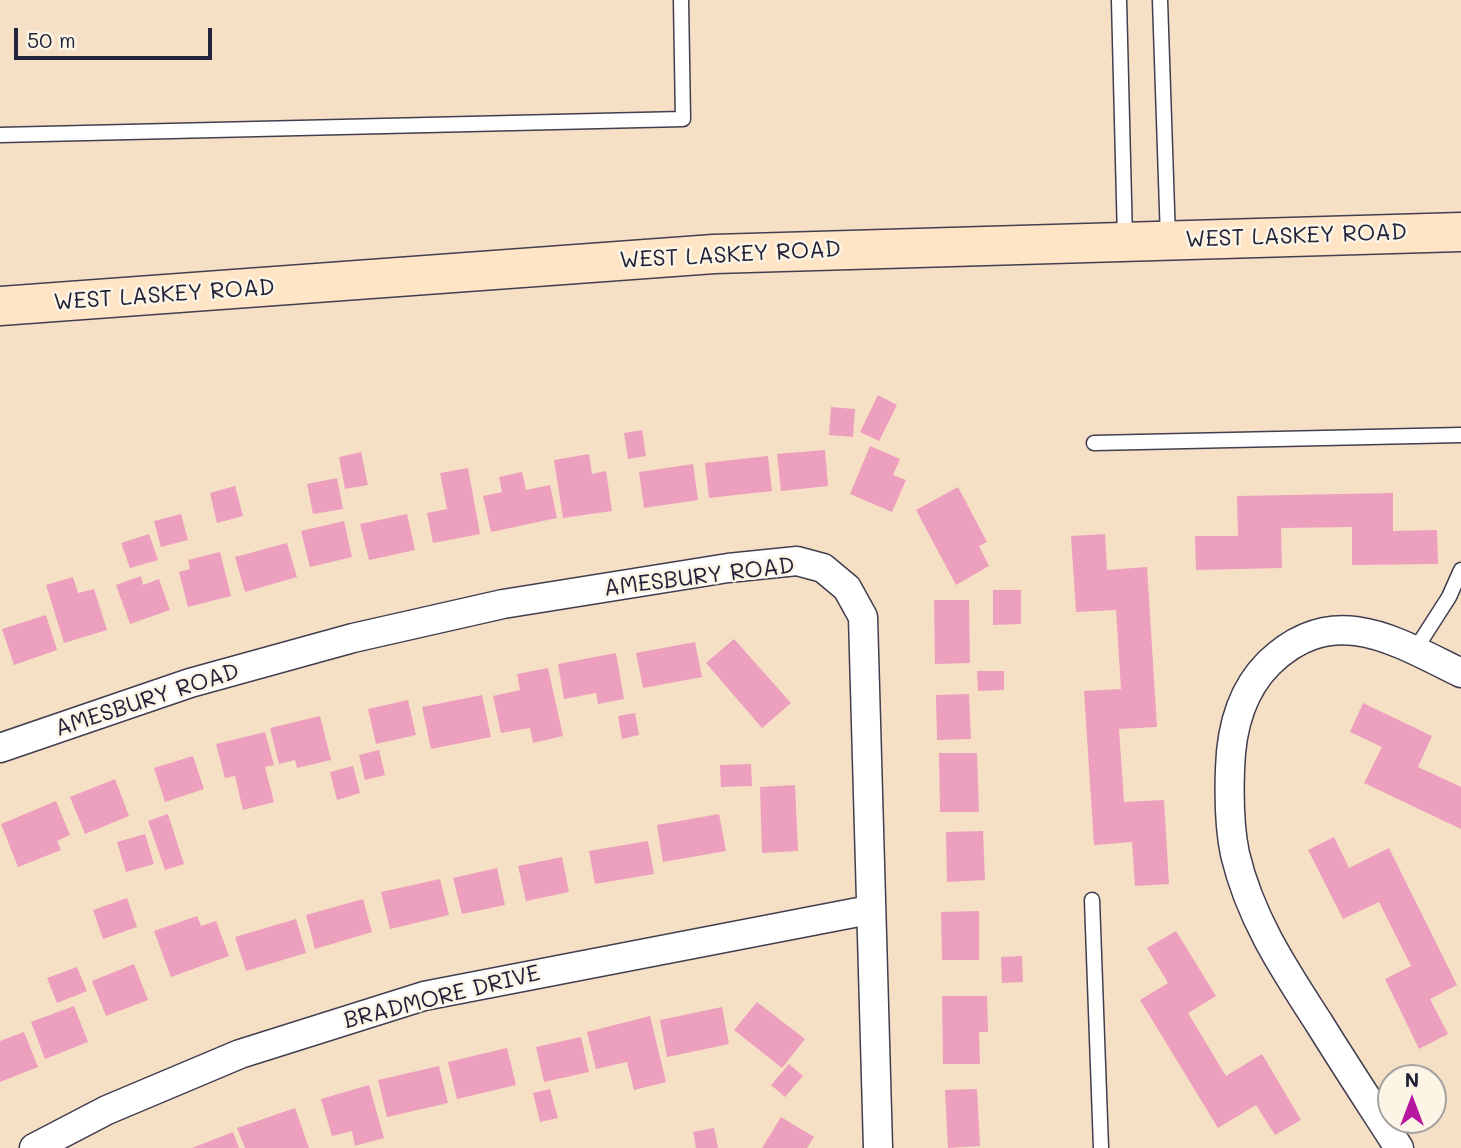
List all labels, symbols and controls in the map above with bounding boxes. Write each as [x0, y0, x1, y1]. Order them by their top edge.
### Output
scale bar [18, 14, 215, 58]
text: 50 m [27, 26, 76, 53]
street label: WEST LASKEY ROAD [1185, 218, 1407, 254]
street label: WEST LASKEY ROAD [619, 235, 841, 275]
street label: WEST LASKEY ROAD [52, 274, 276, 316]
street label: AMESBURY ROAD [602, 552, 796, 602]
street label: AMESBURY ROAD [52, 657, 242, 743]
street label: BRADMORE DRIVE [341, 959, 543, 1035]
north arrow [1377, 1064, 1447, 1134]
text: N [1405, 1067, 1419, 1092]

